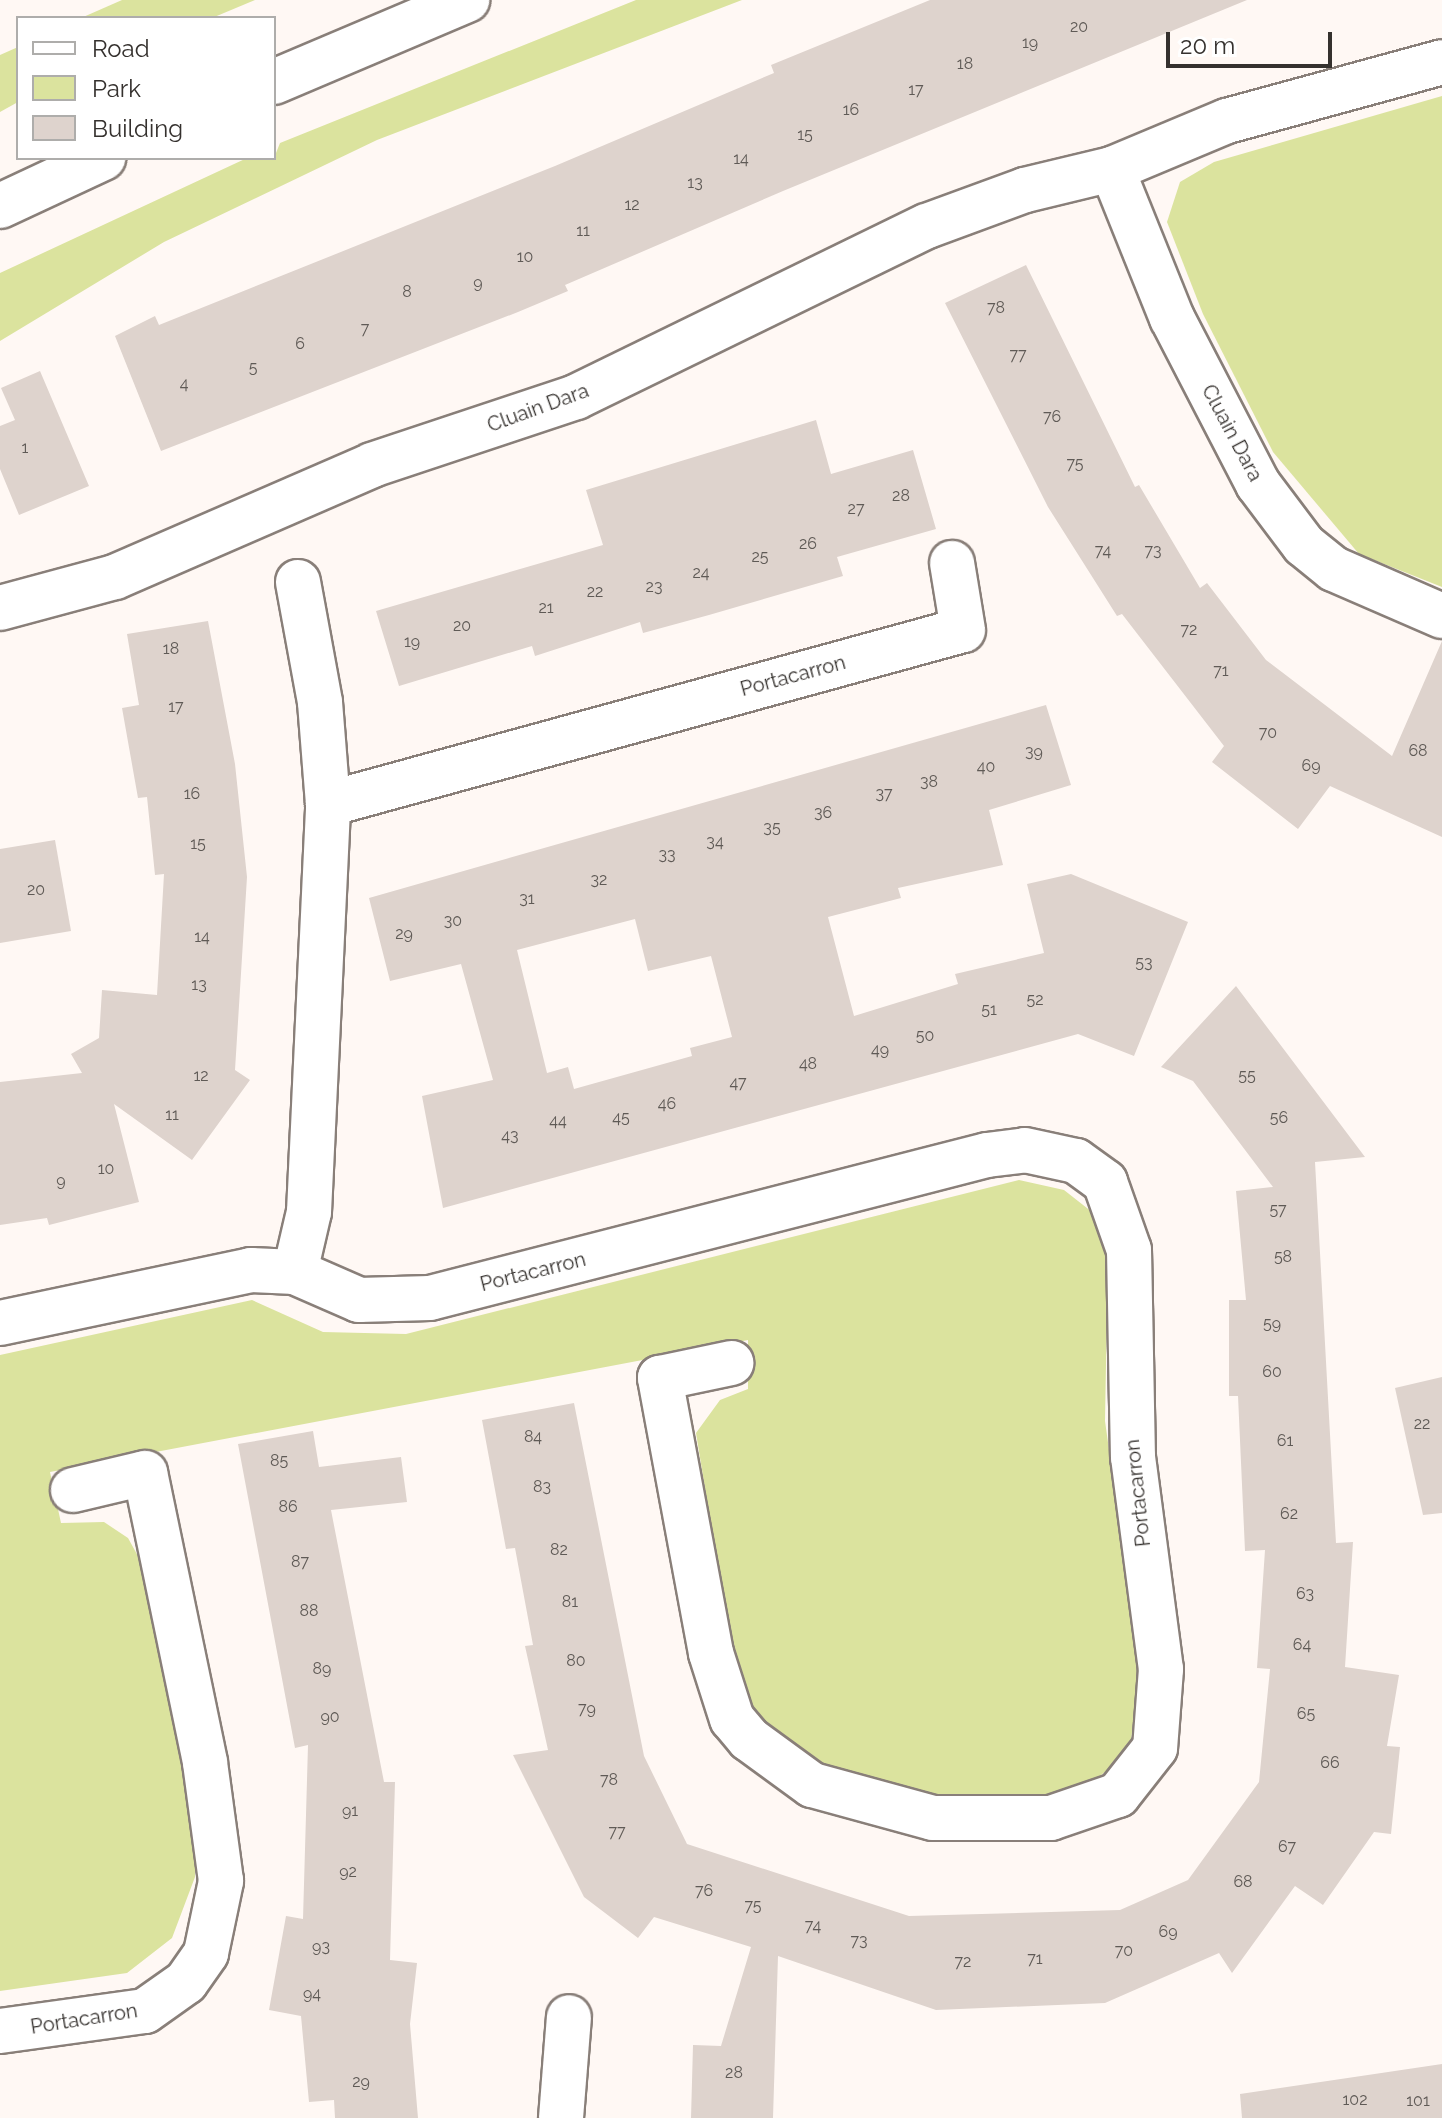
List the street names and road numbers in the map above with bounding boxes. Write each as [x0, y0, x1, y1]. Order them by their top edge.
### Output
street label: Cluain Dara [484, 379, 592, 437]
street label: Cluain Dara [1197, 381, 1267, 485]
street label: Portacarron [738, 650, 848, 702]
street label: Portacarron [478, 1247, 588, 1297]
street label: Portacarron [1120, 1438, 1156, 1548]
street label: Portacarron [29, 1999, 139, 2039]

